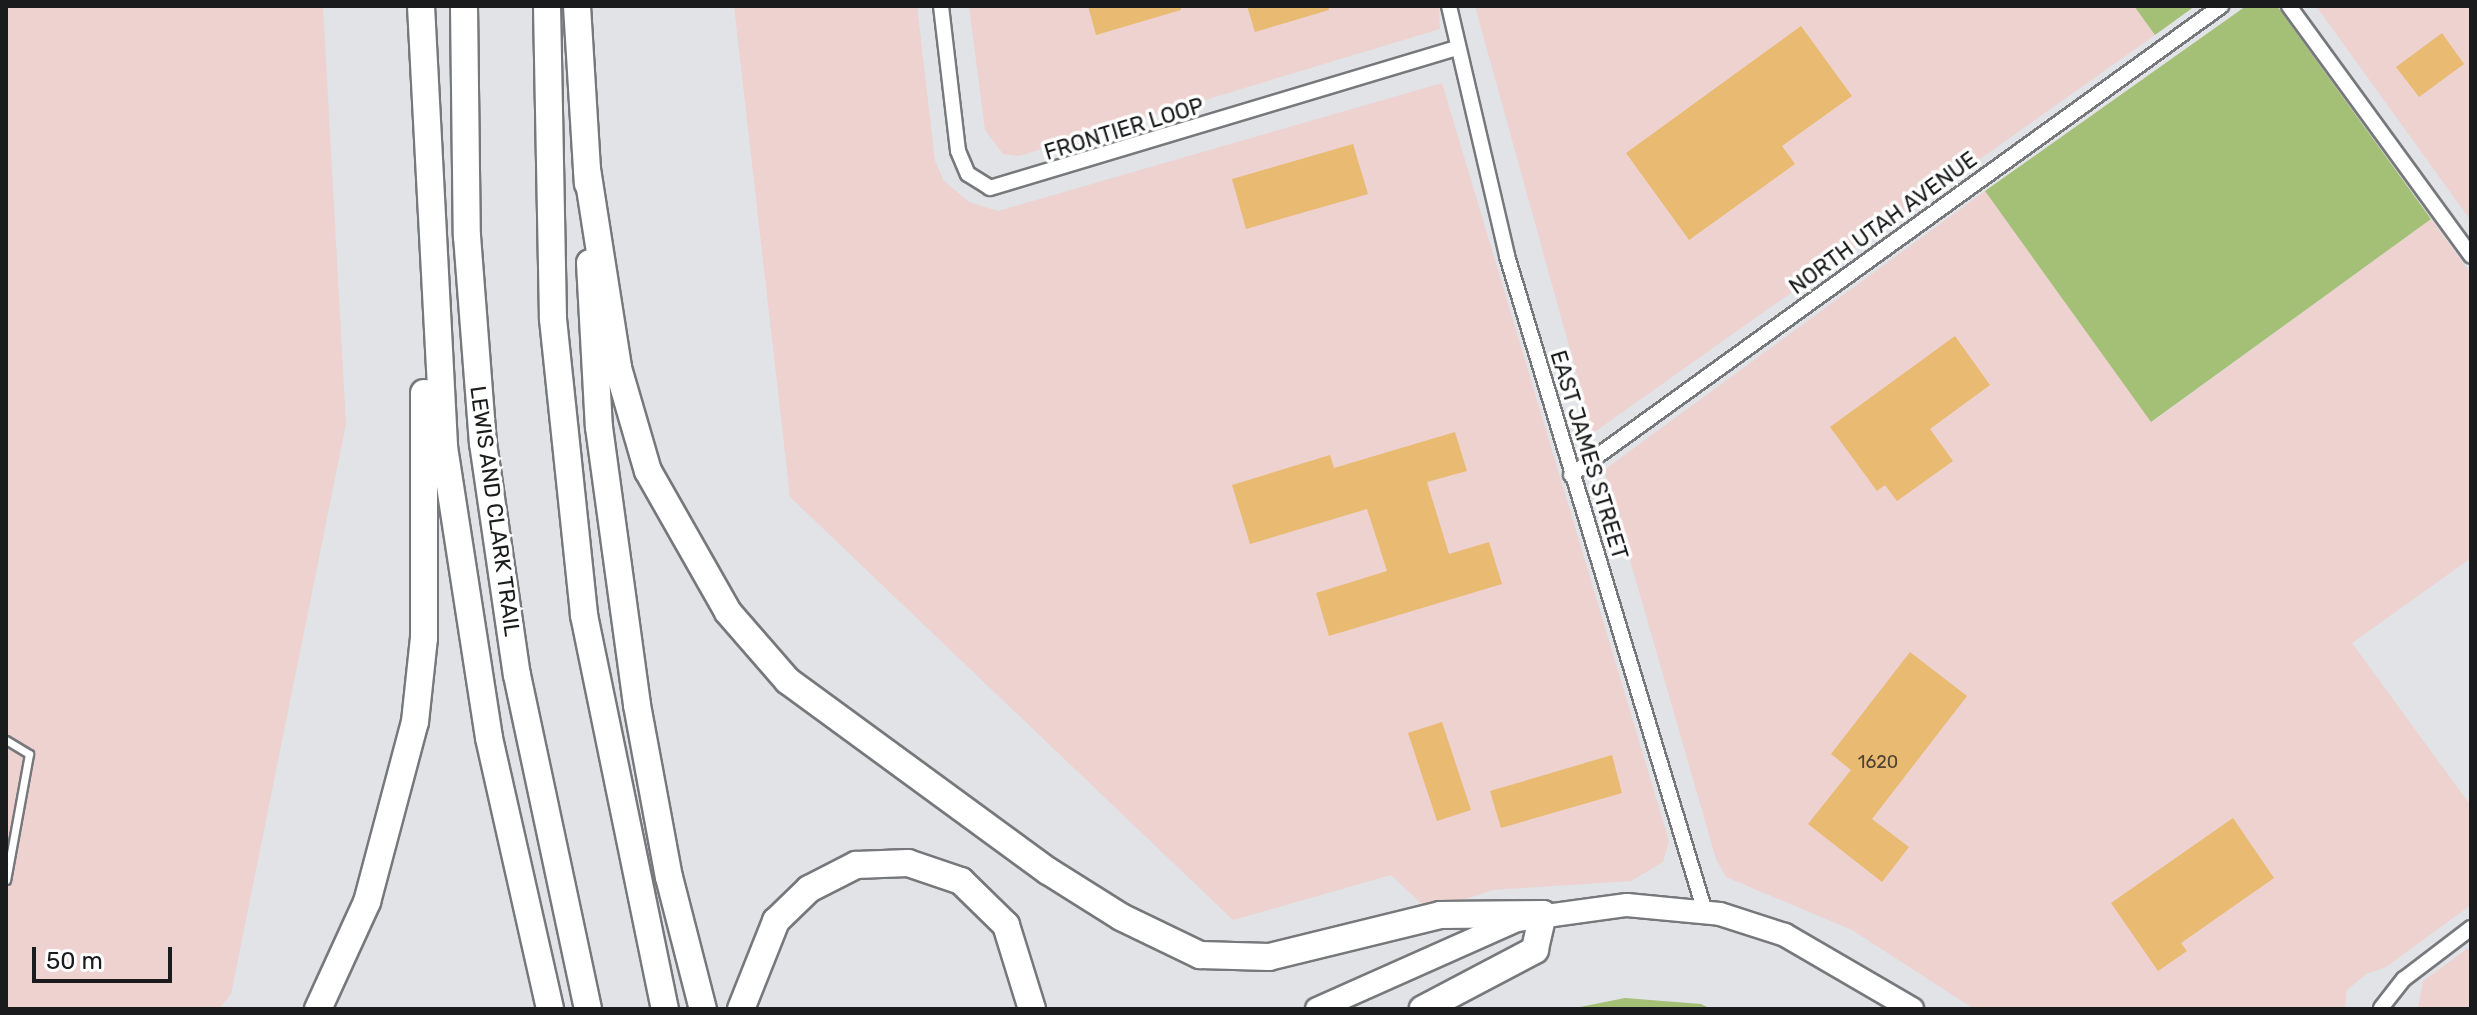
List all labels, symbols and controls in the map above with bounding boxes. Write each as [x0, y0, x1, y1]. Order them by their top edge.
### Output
street label: FRONTIER LOOP [1041, 92, 1207, 166]
street label: NORTH UTAH AVENUE [1784, 146, 1982, 300]
street label: EAST JAMES STREET [1545, 347, 1633, 563]
street label: LEWIS AND CLARK TRAIL [464, 383, 526, 639]
house number: 1620 [1858, 751, 1898, 773]
scale bar [36, 931, 176, 981]
text: 50 m [46, 947, 103, 975]

